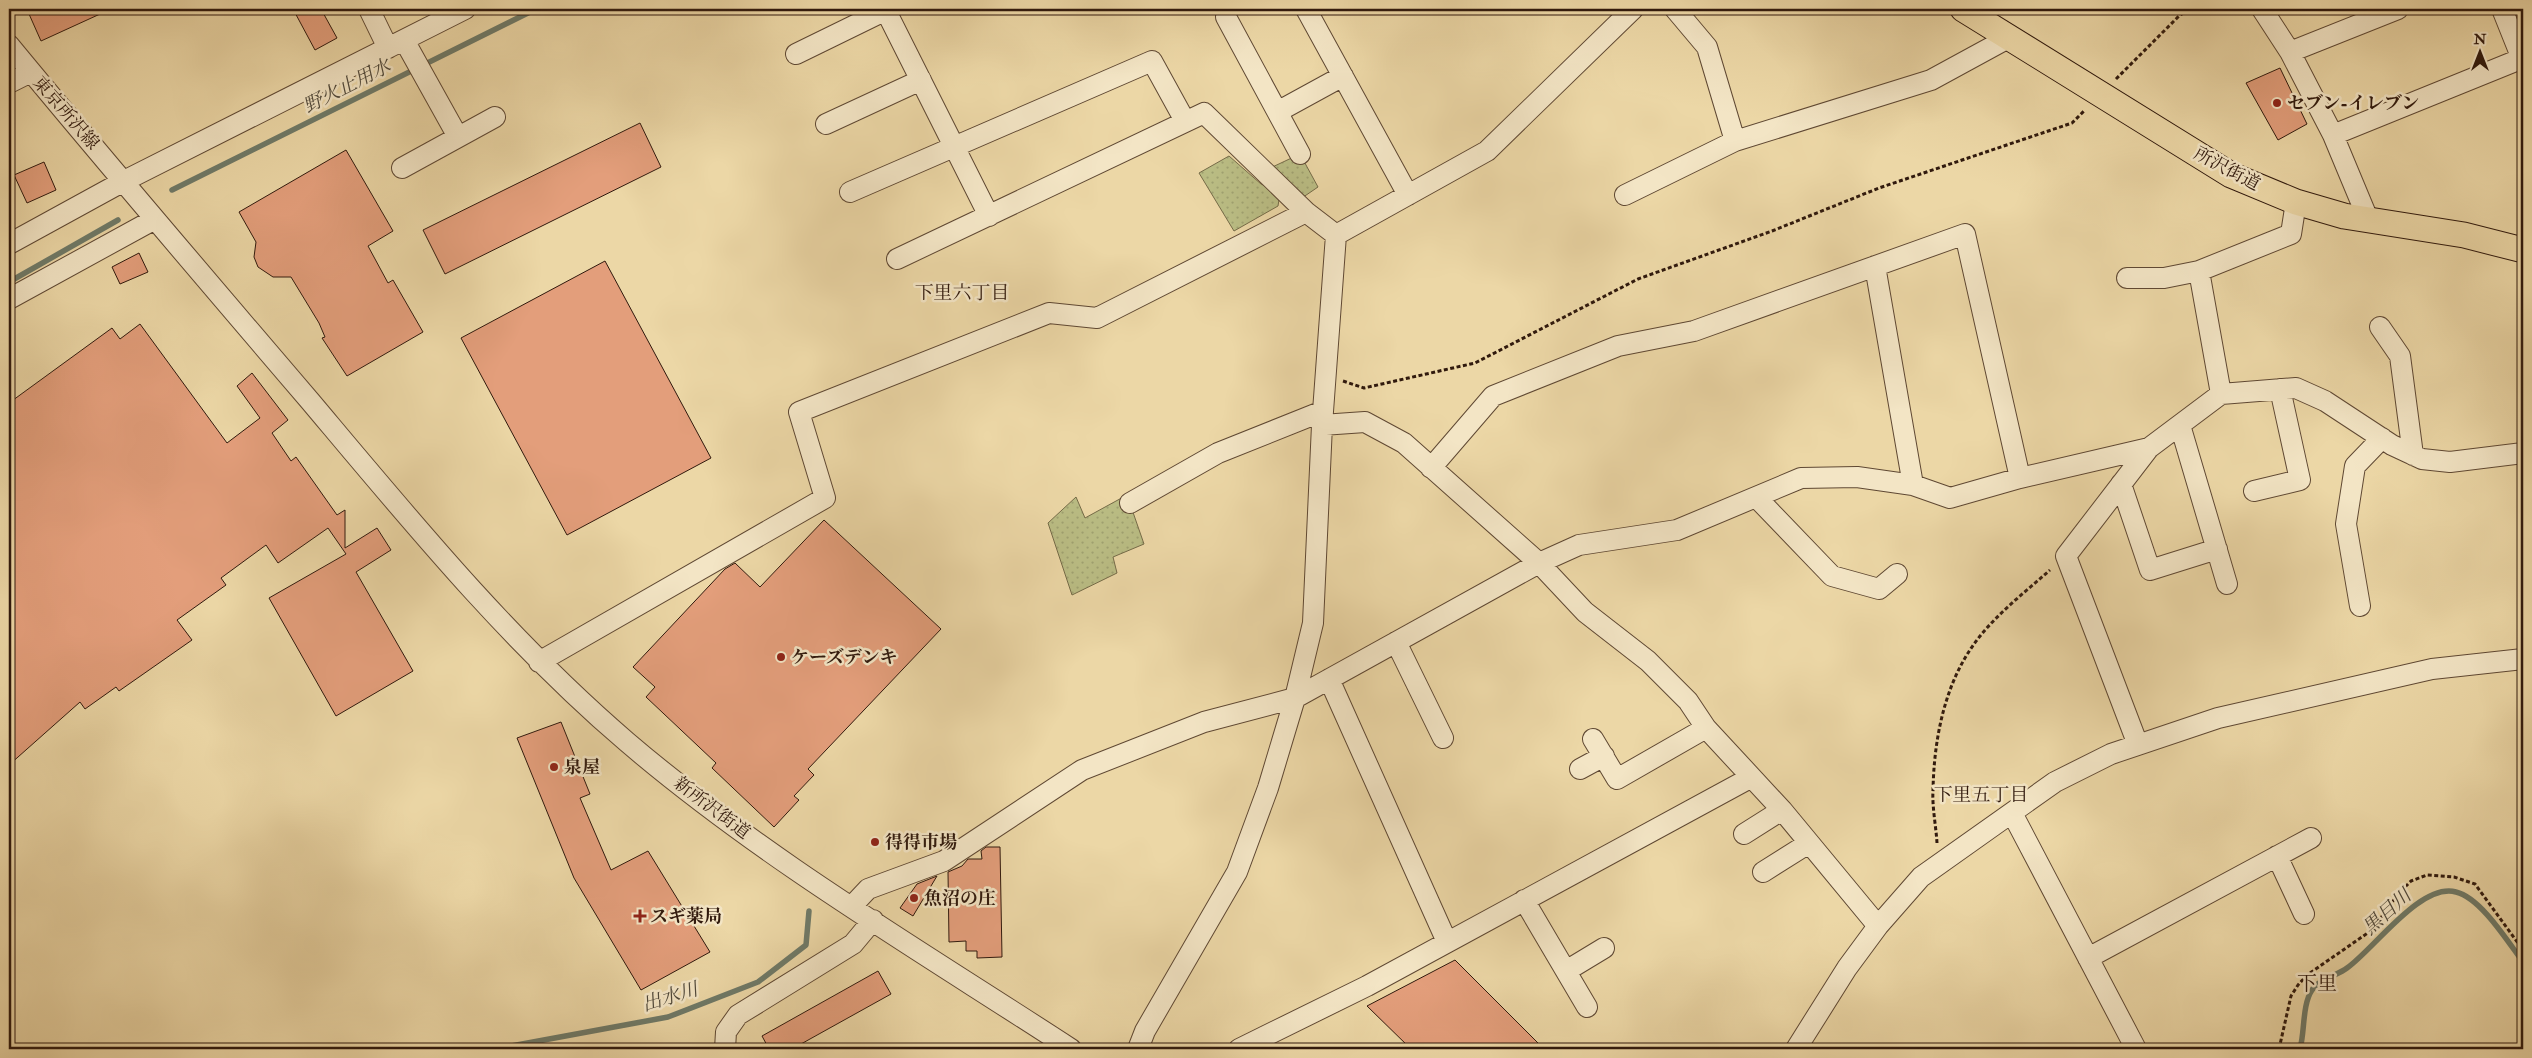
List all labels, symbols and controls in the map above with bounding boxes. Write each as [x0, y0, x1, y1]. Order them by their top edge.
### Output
north arrow [2454, 28, 2504, 78]
text: N [2473, 31, 2487, 48]
water label: 野火止用水 [299, 53, 397, 118]
street label: 東京所沢線 [28, 71, 104, 155]
place label: セブン-イレブン [2287, 92, 2419, 115]
marker: セブン-イレブン [2271, 97, 2283, 109]
street label: 所沢街道 [2190, 142, 2264, 196]
district label: 下里六丁目 [914, 281, 1010, 305]
place label: ケーズデンキ [791, 646, 897, 669]
marker: ケーズデンキ [775, 651, 787, 663]
place label: 泉屋 [564, 756, 600, 779]
marker: 泉屋 [548, 761, 560, 773]
street label: 新所沢街道 [669, 772, 755, 844]
district label: 下里五丁目 [1933, 783, 2029, 807]
place label: 得得市場 [885, 831, 957, 854]
marker: 得得市場 [869, 836, 881, 848]
water label: 黒目川 [2358, 883, 2418, 940]
place label: 魚沼の庄 [924, 887, 996, 910]
marker: 魚沼の庄 [908, 892, 920, 904]
place label: スギ薬局 [650, 905, 722, 928]
marker: スギ薬局 [634, 910, 646, 922]
district label: 下里 [2297, 971, 2337, 996]
water label: 出水川 [639, 977, 703, 1017]

